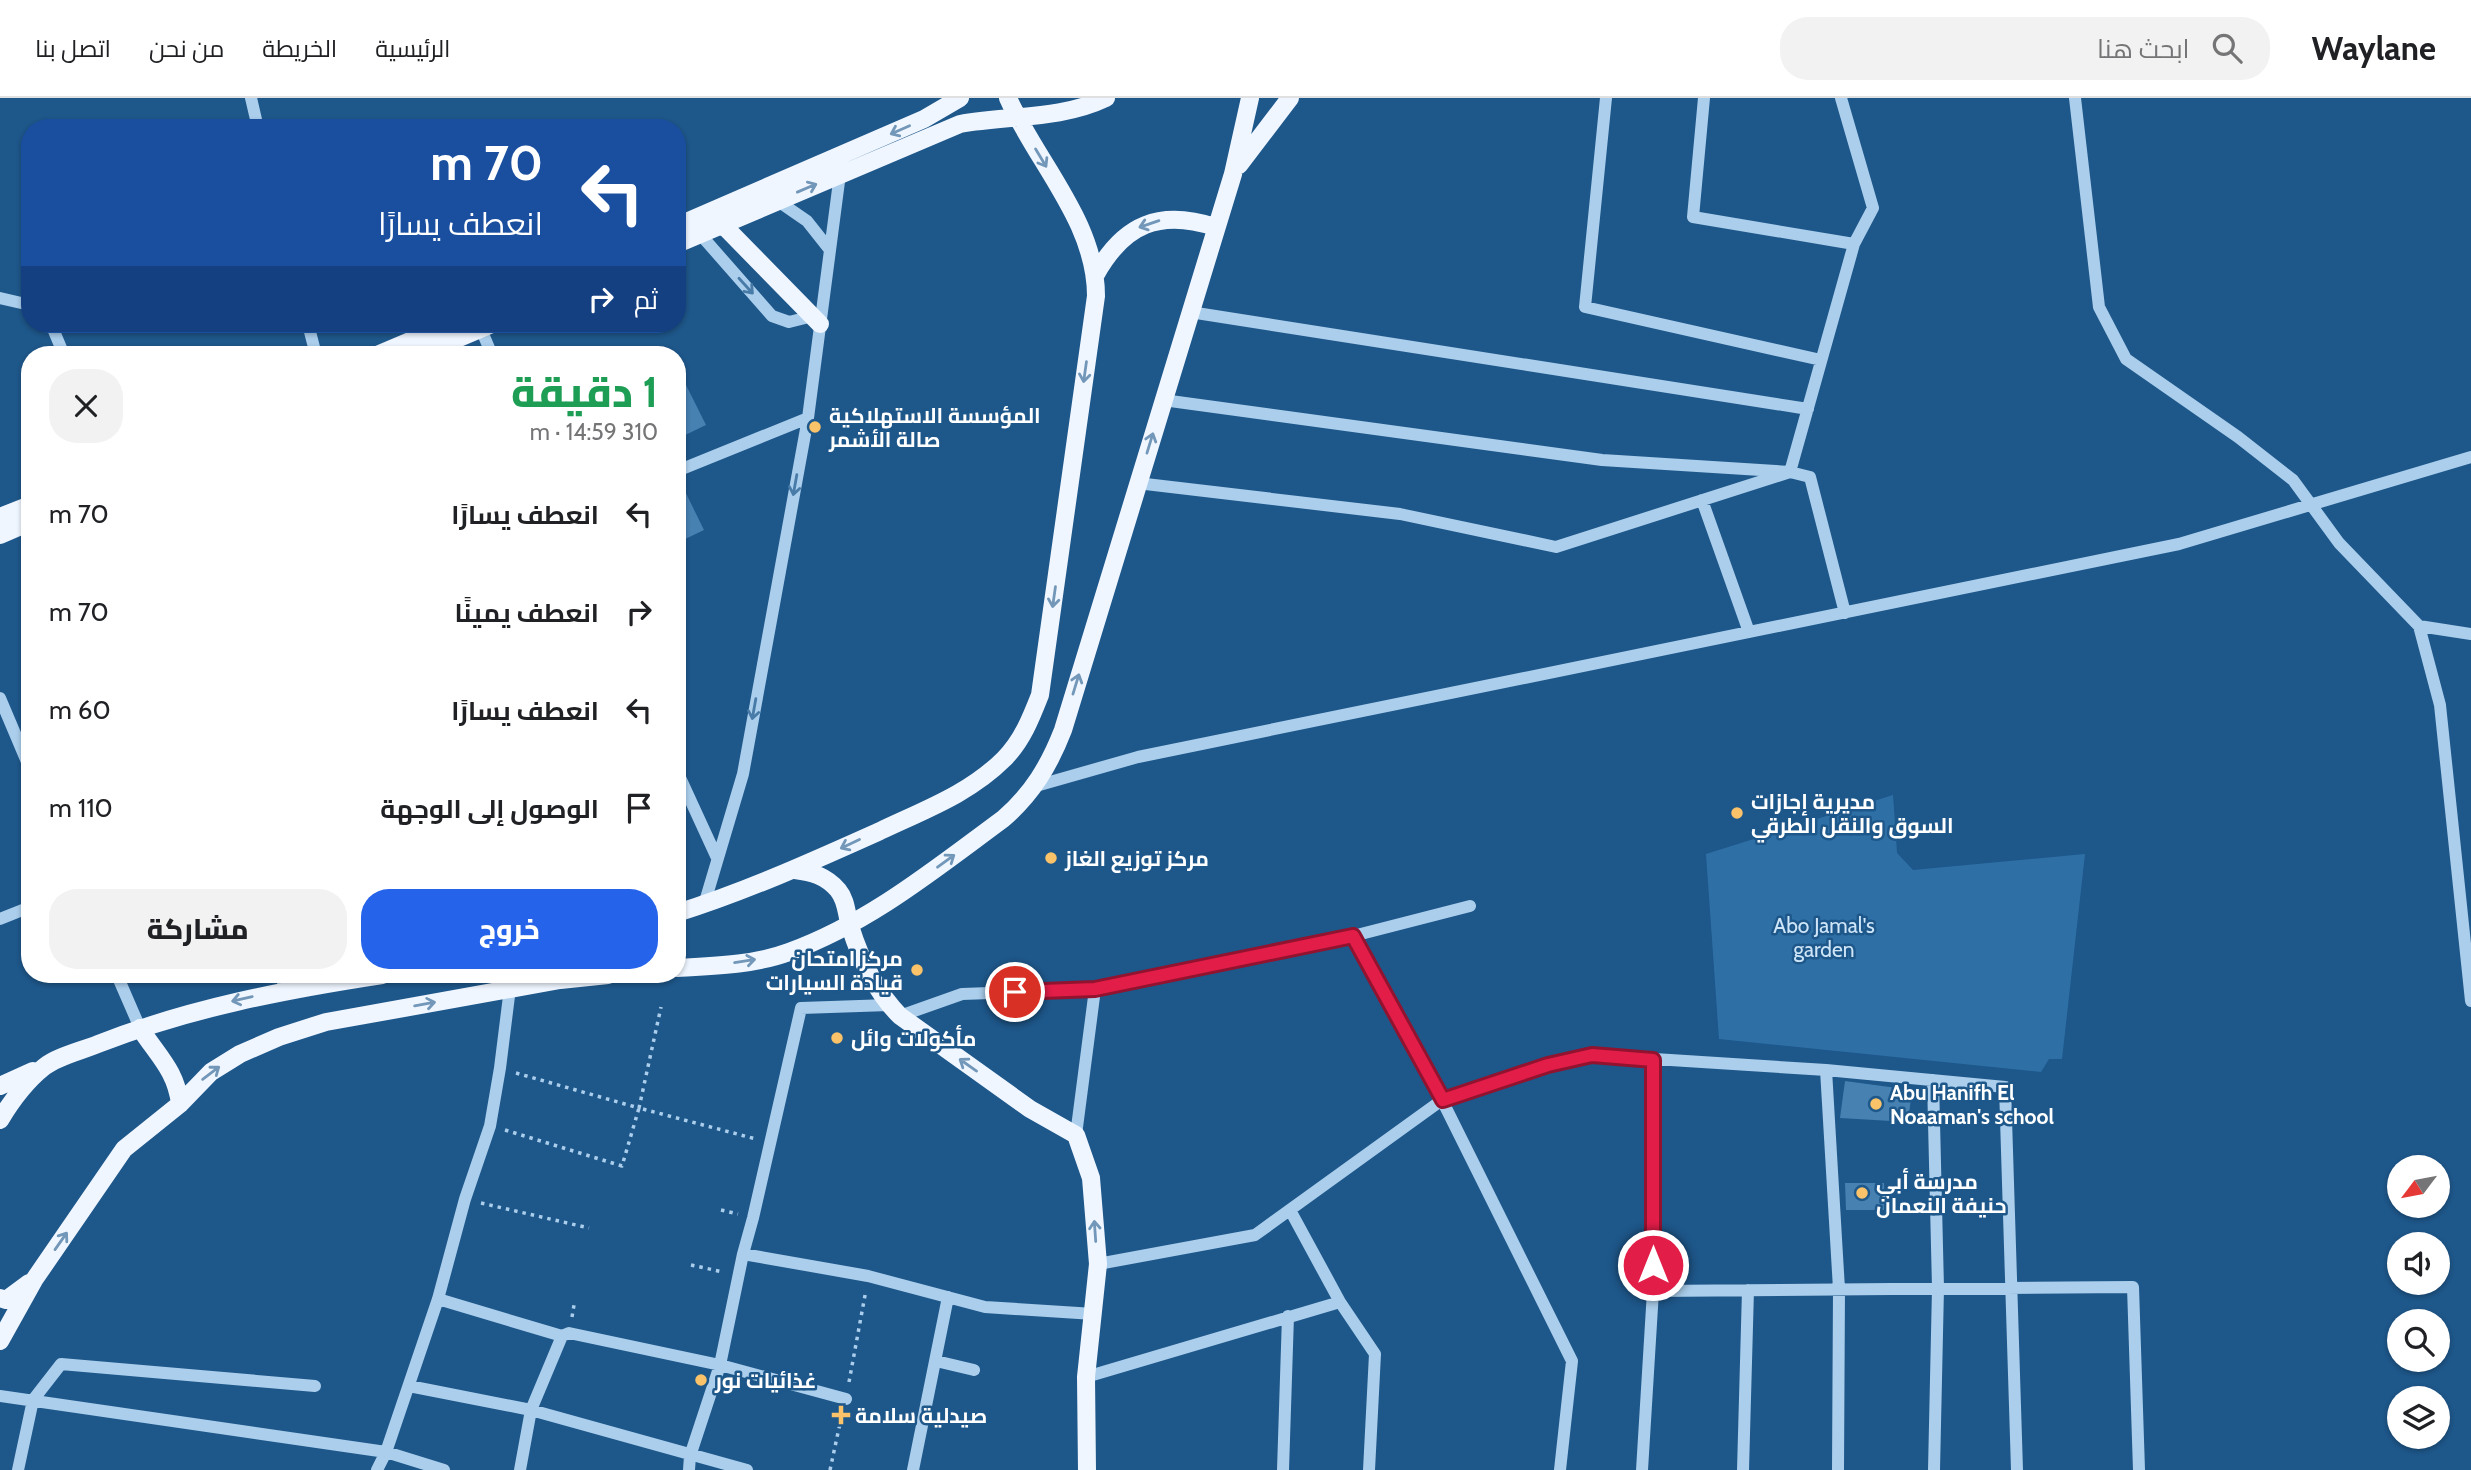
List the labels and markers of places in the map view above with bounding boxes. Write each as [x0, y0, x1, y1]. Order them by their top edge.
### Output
place label: المؤسسة الاستهلاكية صالة الأشمر [828, 403, 1041, 452]
marker: المؤسسة الاستهلاكية صالة الأشمر [807, 419, 823, 435]
place label: مديرية إجازات السوق والنقل الطرقي [1751, 789, 1954, 843]
marker: مديرية إجازات السوق والنقل الطرقي [1729, 805, 1745, 821]
place label: مركز توزيع الغاز [1064, 846, 1209, 873]
marker: مركز توزيع الغاز [1043, 850, 1059, 866]
place label: مركز امتحان قيادة السيارات [766, 946, 903, 995]
marker: مركز امتحان قيادة السيارات [909, 962, 925, 978]
pin [985, 962, 1045, 1022]
place label: مأكولات وائل [851, 1025, 976, 1052]
marker: مأكولات وائل [829, 1030, 845, 1046]
place label: Abu Hanifh El Noaaman's school [1890, 1080, 2055, 1129]
marker: Abu Hanifh El Noaaman's school [1868, 1096, 1884, 1112]
place label: مدرسة أبي حنيفة النعمان [1876, 1168, 2007, 1218]
marker: مدرسة أبي حنيفة النعمان [1854, 1185, 1870, 1201]
place label: غذائيات نور [714, 1368, 816, 1394]
marker: غذائيات نور [693, 1372, 709, 1388]
place label: صيدلية سلامة [855, 1403, 987, 1428]
marker: صيدلية سلامة [833, 1407, 849, 1423]

